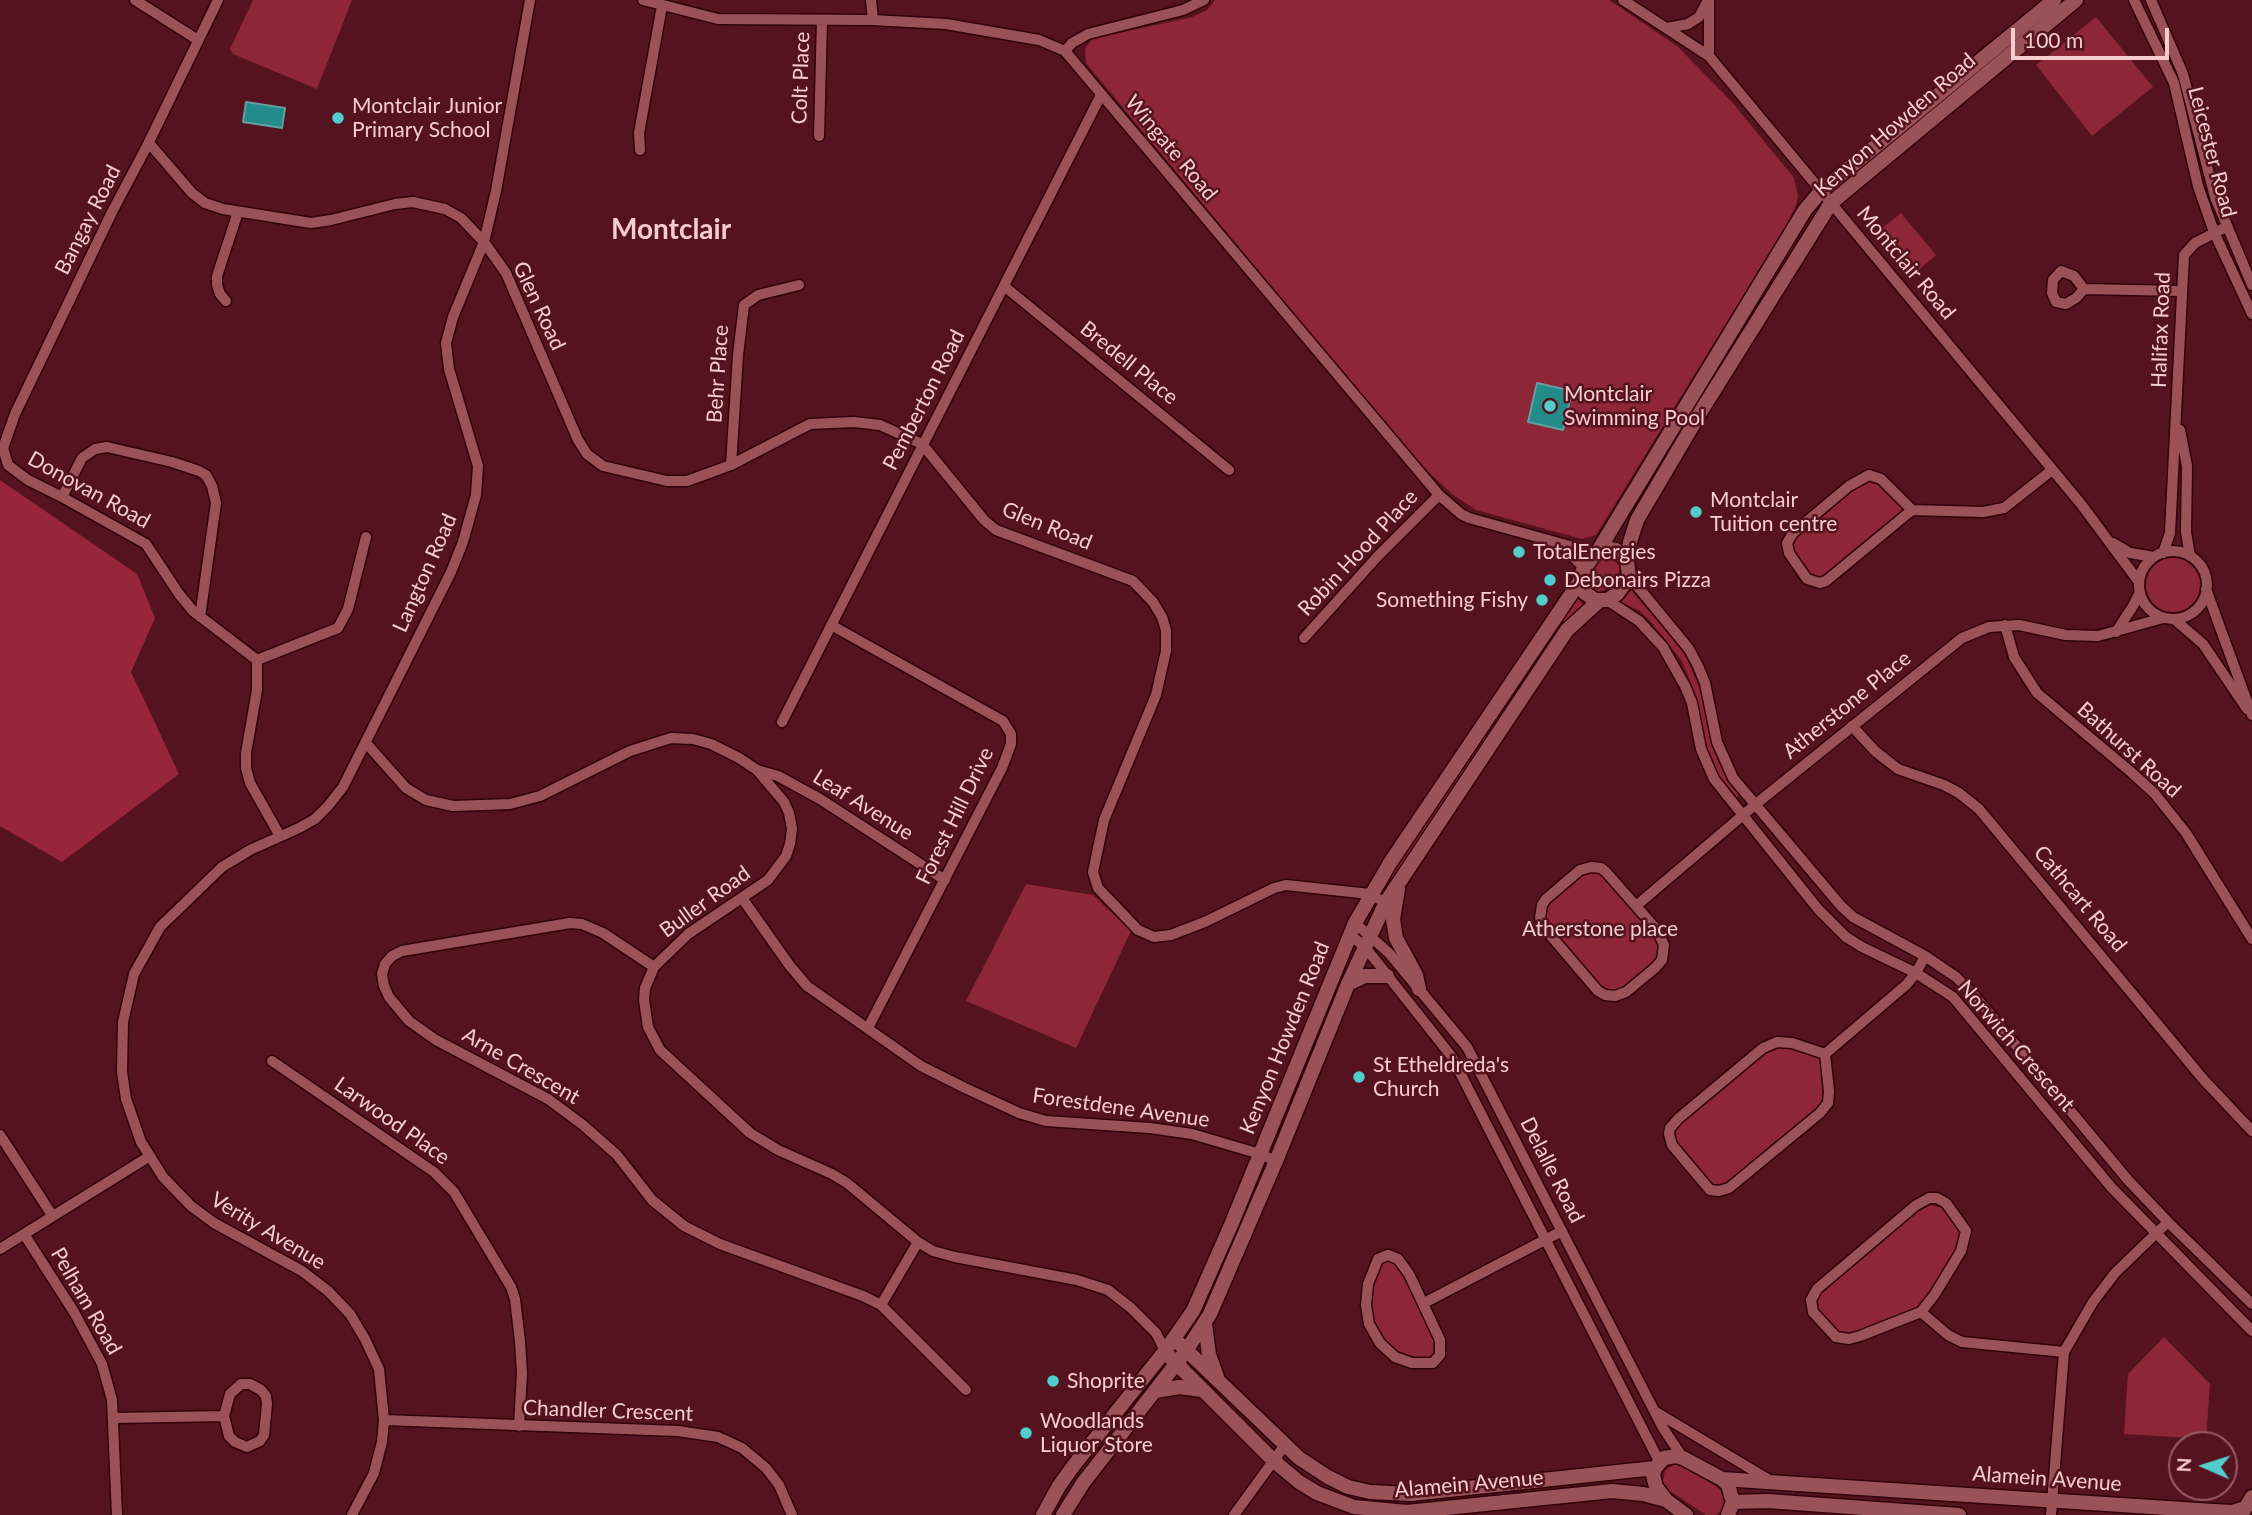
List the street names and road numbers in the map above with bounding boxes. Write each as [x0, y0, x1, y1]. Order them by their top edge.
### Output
street label: Colt Place [787, 31, 815, 125]
street label: Kenyon Howden Road [1809, 48, 1981, 202]
street label: Leicester Road [2182, 84, 2242, 220]
street label: Wingate Road [1120, 90, 1222, 206]
street label: Bangay Road [50, 161, 126, 279]
street label: Montclair Road [1851, 201, 1961, 325]
street label: Glen Road [508, 258, 570, 354]
street label: Halifax Road [2146, 271, 2176, 389]
street label: Bredell Place [1075, 316, 1183, 410]
street label: Behr Place [702, 324, 734, 424]
street label: Pemberton Road [878, 326, 970, 474]
street label: Donovan Road [24, 446, 154, 534]
street label: Robin Hood Place [1293, 485, 1423, 621]
street label: Glen Road [998, 497, 1096, 555]
street label: Langton Road [388, 510, 462, 636]
street label: Atherstone Place [1778, 646, 1916, 764]
street label: Bathurst Road [2072, 697, 2186, 803]
street label: Forest Hill Drive [911, 743, 999, 889]
street label: Leaf Avenue [808, 764, 918, 846]
street label: Cathcart Road [2028, 841, 2132, 957]
street label: Buller Road [655, 861, 755, 943]
street label: Kenyon Howden Road [1235, 938, 1335, 1138]
street label: Norwich Crescent [1952, 975, 2080, 1117]
street label: Arne Crescent [458, 1022, 584, 1110]
street label: Larwood Place [329, 1072, 455, 1170]
street label: Forestdene Avenue [1031, 1083, 1211, 1133]
street label: Delalle Road [1515, 1113, 1589, 1227]
street label: Verity Avenue [206, 1187, 330, 1275]
street label: Pelham Road [45, 1243, 127, 1359]
street label: Chandler Crescent [523, 1395, 693, 1427]
street label: Alamein Avenue [1972, 1461, 2122, 1497]
street label: Alamein Avenue [1393, 1465, 1545, 1503]

